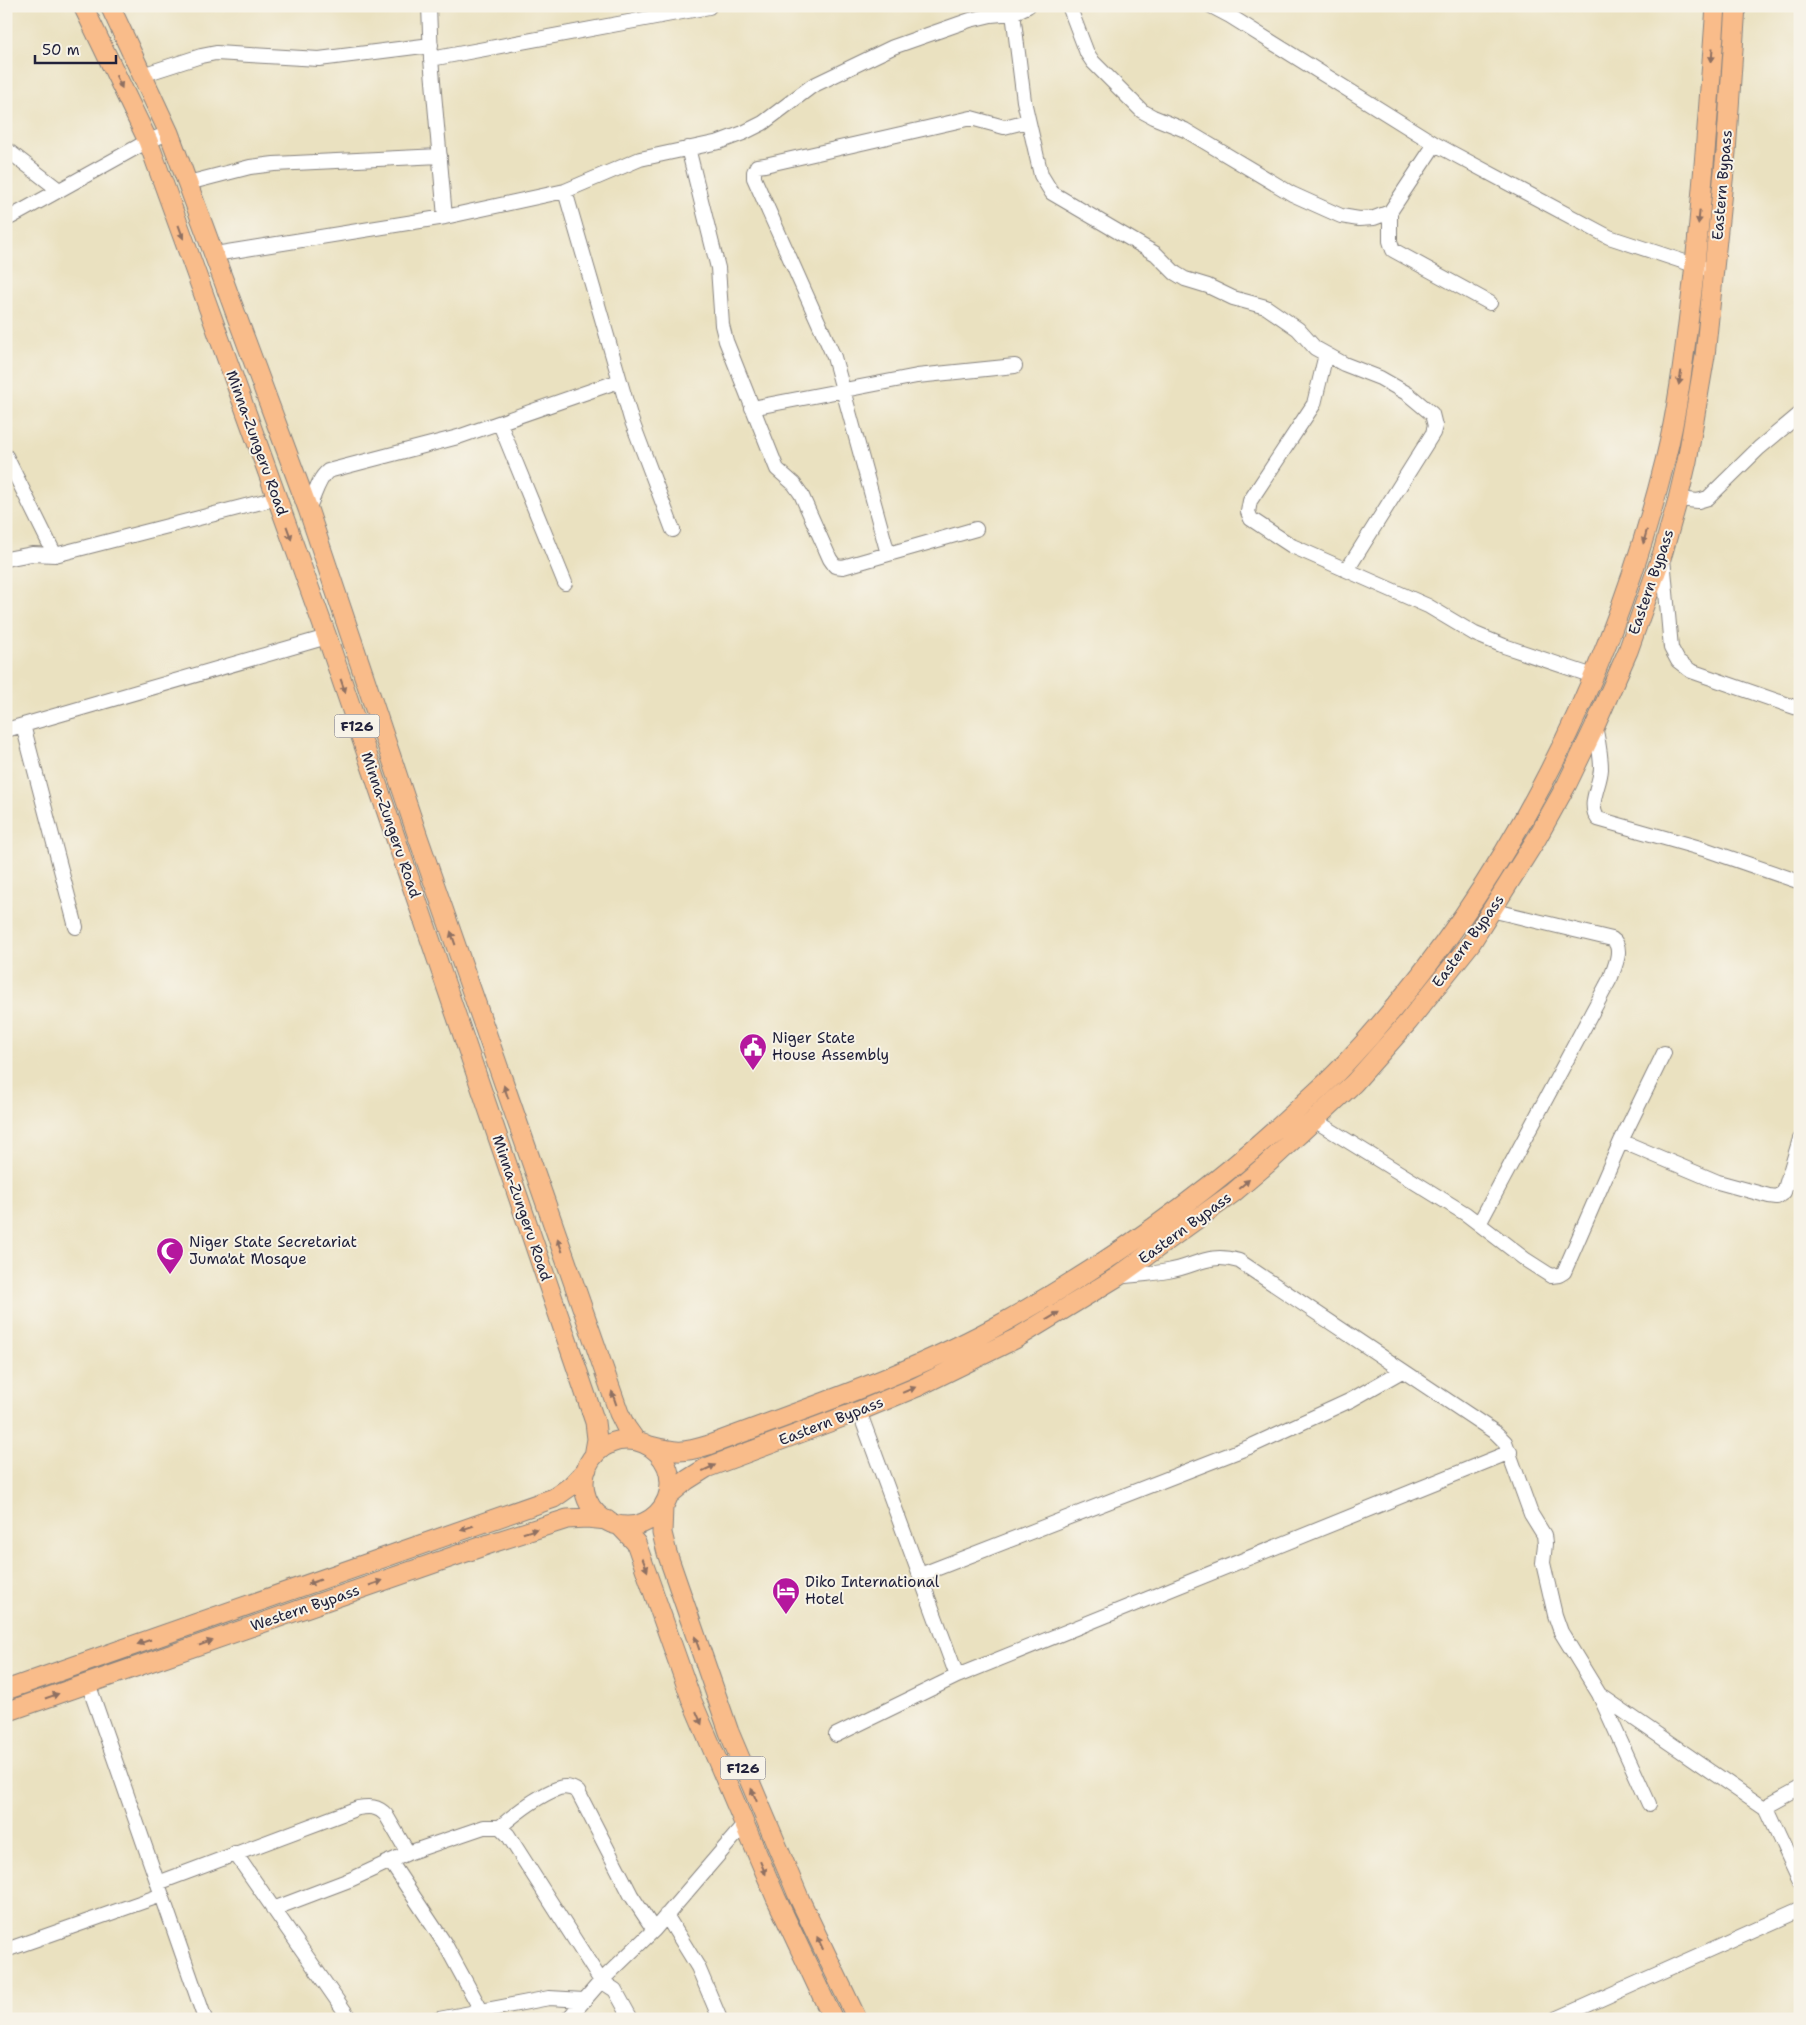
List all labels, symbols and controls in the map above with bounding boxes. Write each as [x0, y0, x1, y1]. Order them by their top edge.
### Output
scale bar [35, 32, 116, 64]
text: 50 m [42, 40, 80, 60]
one-way arrow [1708, 47, 1716, 63]
one-way arrow [116, 75, 124, 89]
street label: Eastern Bypass [1707, 129, 1737, 241]
one-way arrow [1695, 209, 1703, 225]
one-way arrow [177, 225, 185, 240]
street label: Minna-Zungeru Road [221, 368, 293, 519]
one-way arrow [1676, 371, 1684, 387]
one-way arrow [285, 526, 293, 541]
street label: Eastern Bypass [1624, 527, 1678, 637]
one-way arrow [1640, 529, 1648, 544]
one-way arrow [340, 679, 348, 694]
road number: F126 [334, 714, 380, 738]
street label: Minna-Zungeru Road [357, 749, 426, 901]
street label: Eastern Bypass [1427, 890, 1509, 992]
one-way arrow [449, 930, 457, 945]
place label: Niger State House Assembly [772, 1028, 889, 1065]
public building icon: Niger State House Assembly [738, 1032, 768, 1071]
one-way arrow [502, 1084, 509, 1099]
street label: Minna-Zungeru Road [488, 1132, 557, 1284]
one-way arrow [1238, 1178, 1251, 1189]
street label: Eastern Bypass [1134, 1187, 1236, 1269]
place label: Niger State Secretariat Juma'at Mosque [189, 1232, 357, 1269]
mosque icon: Niger State Secretariat Juma'at Mosque [155, 1236, 185, 1275]
one-way arrow [556, 1237, 564, 1252]
one-way arrow [1047, 1311, 1060, 1320]
one-way arrow [902, 1386, 917, 1394]
one-way arrow [610, 1390, 618, 1405]
street label: Eastern Bypass [776, 1392, 886, 1450]
one-way arrow [702, 1464, 716, 1472]
one-way arrow [459, 1524, 474, 1532]
one-way arrow [522, 1527, 537, 1534]
one-way arrow [641, 1558, 649, 1573]
place label: Diko International Hotel [805, 1572, 940, 1609]
hotel icon: Diko International Hotel [771, 1576, 801, 1615]
one-way arrow [306, 1579, 321, 1587]
one-way arrow [368, 1579, 383, 1586]
street label: Western Bypass [248, 1580, 362, 1636]
one-way arrow [693, 1635, 701, 1650]
one-way arrow [136, 1638, 151, 1646]
one-way arrow [199, 1638, 214, 1646]
one-way arrow [45, 1692, 60, 1699]
one-way arrow [696, 1711, 704, 1725]
road number: F126 [720, 1756, 766, 1780]
one-way arrow [750, 1788, 758, 1802]
one-way arrow [759, 1860, 767, 1875]
one-way arrow [816, 1936, 824, 1950]

